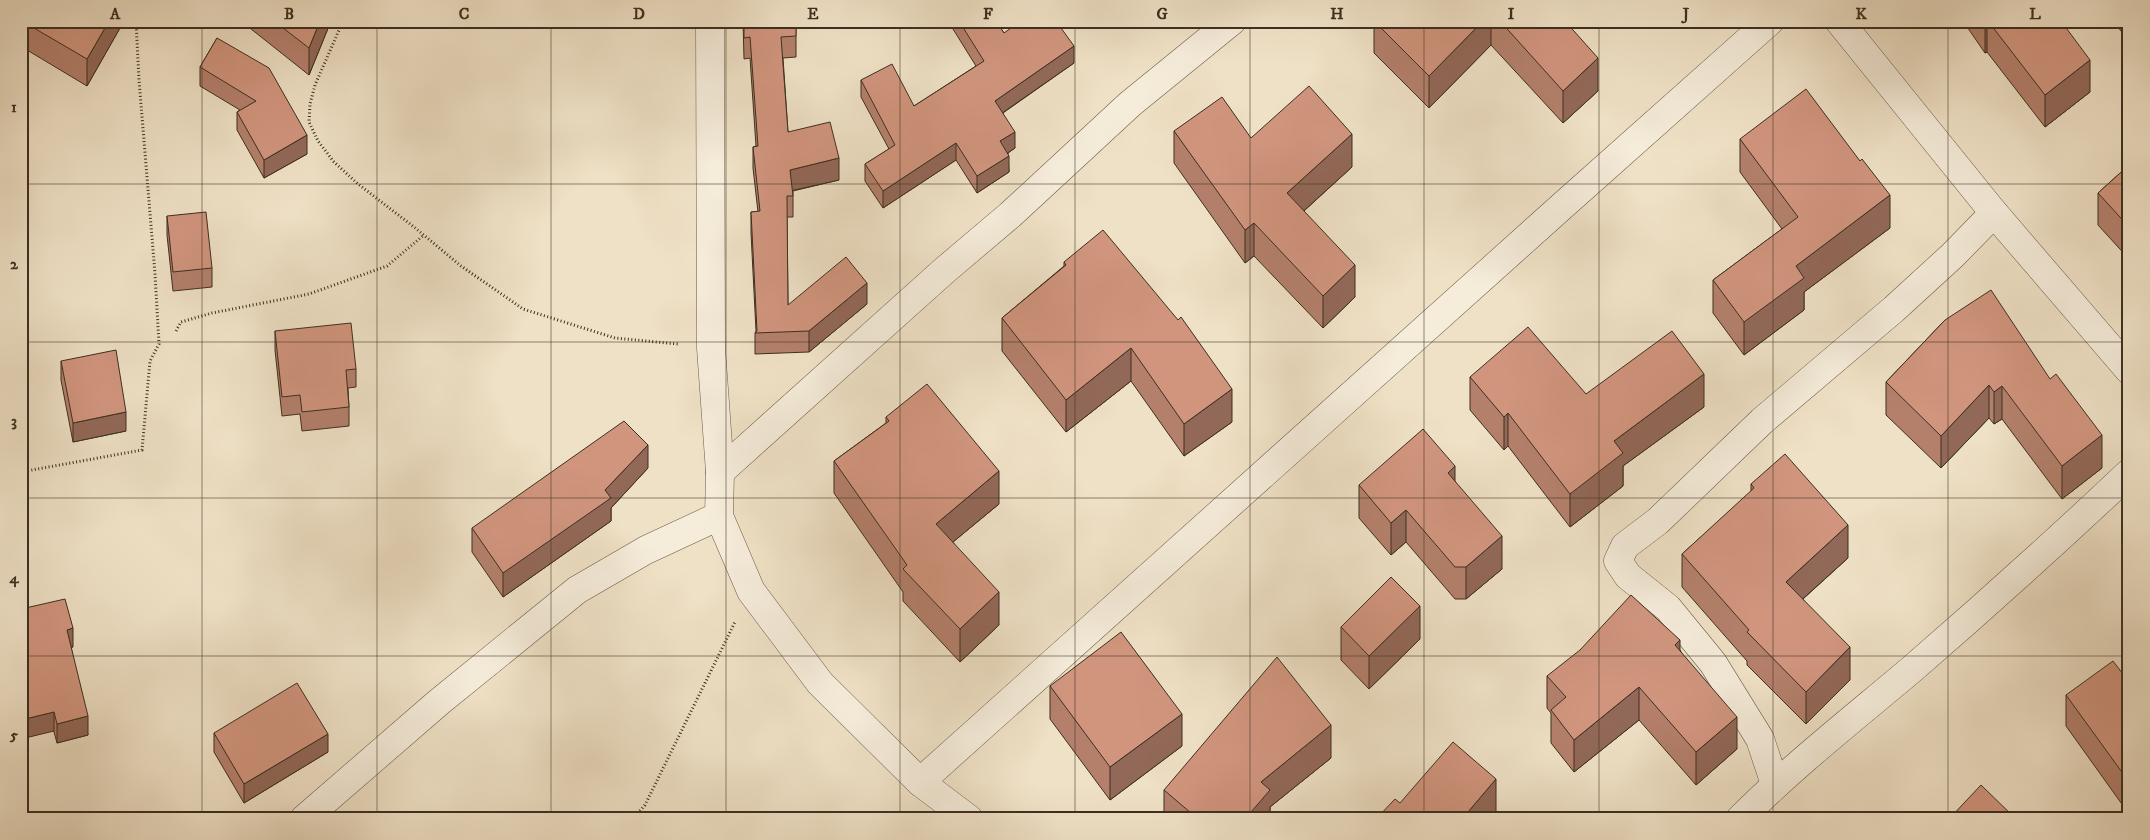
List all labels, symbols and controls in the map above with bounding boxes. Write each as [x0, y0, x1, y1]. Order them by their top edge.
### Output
text: A [109, 4, 121, 24]
text: B [284, 4, 294, 24]
text: C [459, 4, 469, 24]
text: D [633, 4, 645, 24]
text: E [807, 4, 819, 24]
text: F [983, 4, 993, 24]
text: G [1156, 4, 1168, 24]
text: H [1330, 4, 1344, 24]
text: I [1508, 4, 1515, 24]
text: J [1681, 4, 1690, 24]
text: K [1855, 4, 1867, 24]
text: L [2029, 4, 2041, 24]
text: 1 [11, 97, 17, 117]
text: 2 [10, 254, 19, 274]
text: 3 [11, 411, 17, 431]
text: 4 [8, 568, 19, 588]
text: 5 [9, 725, 18, 745]

